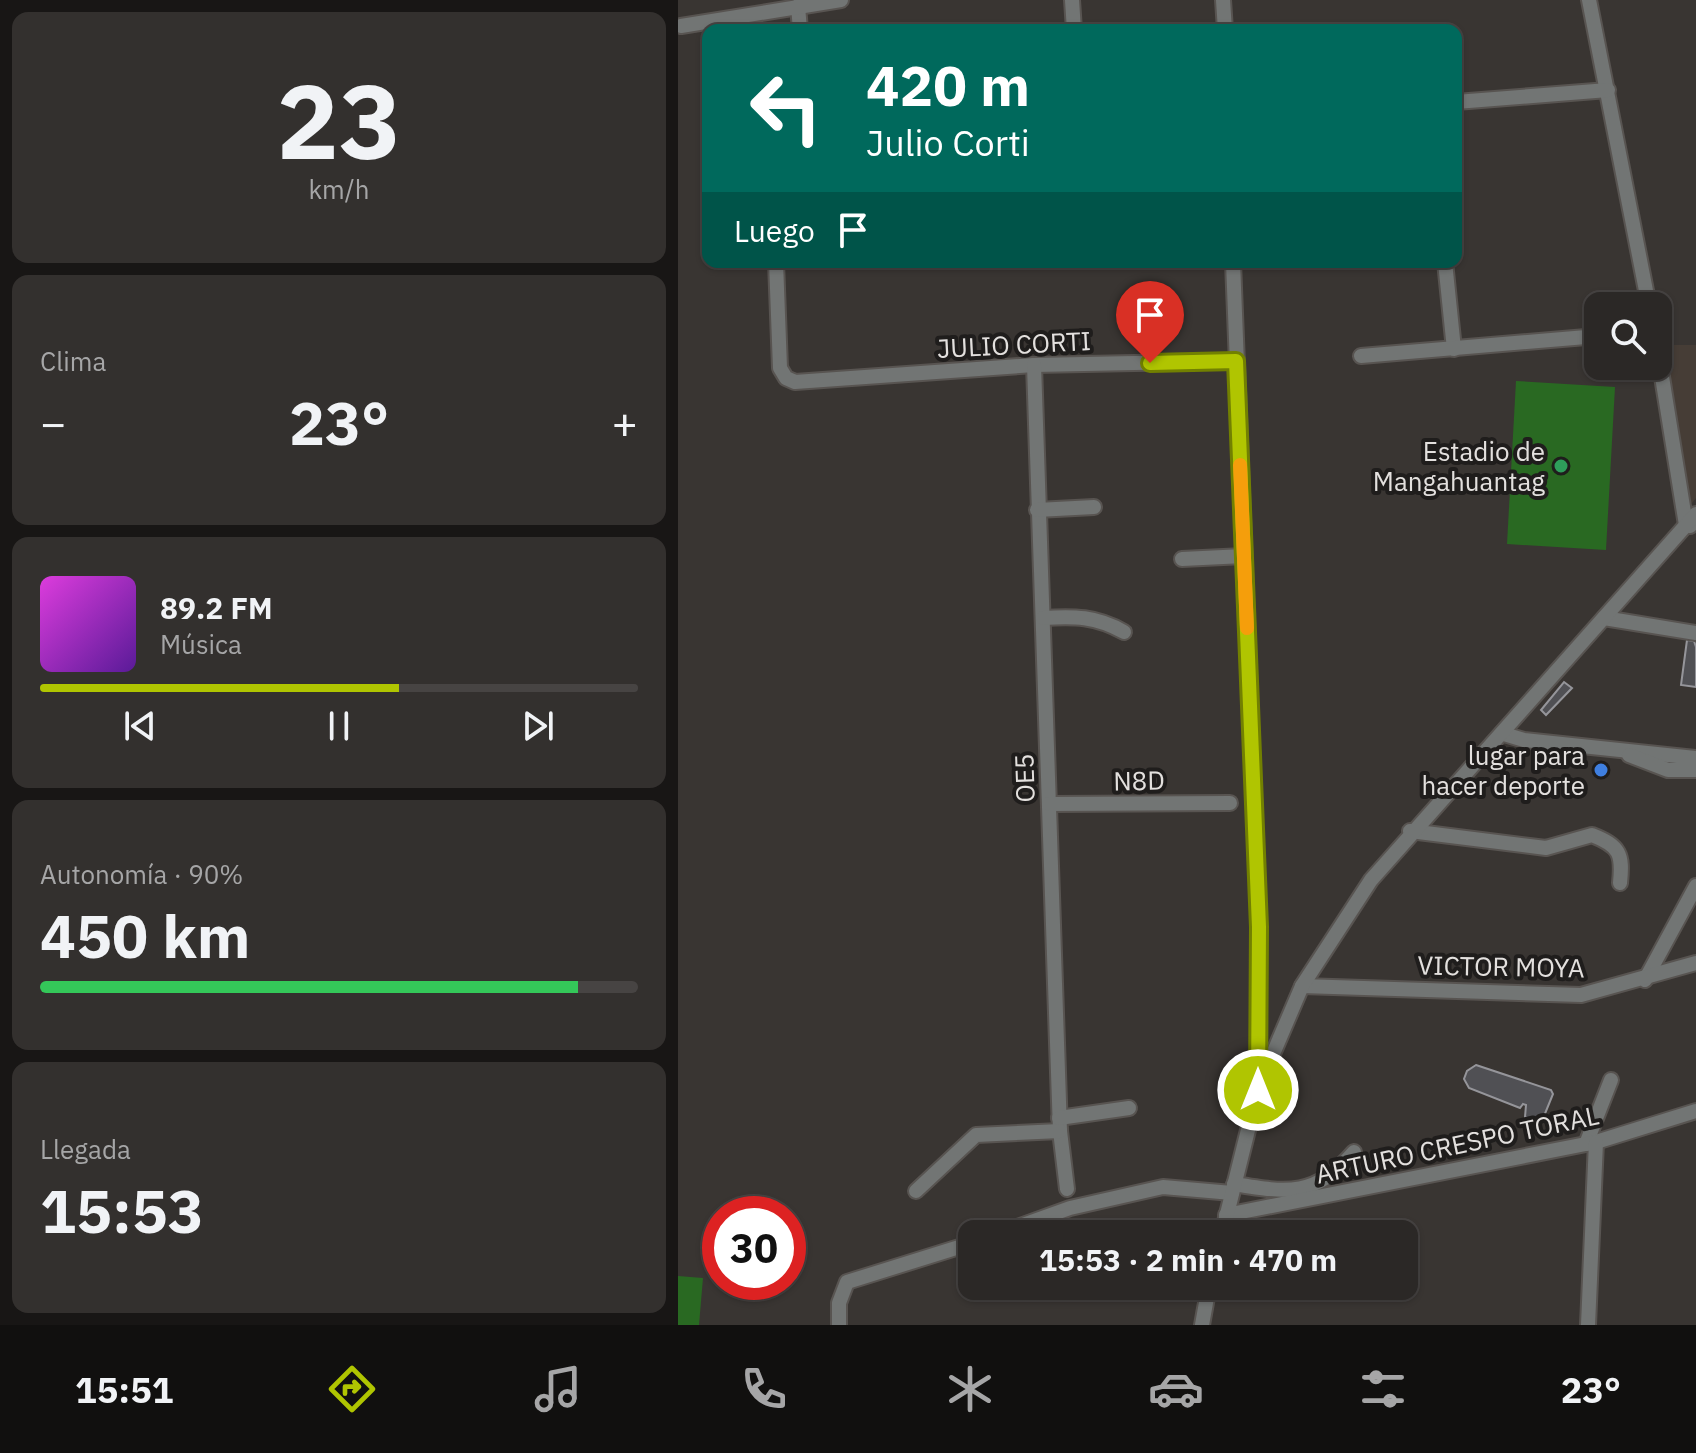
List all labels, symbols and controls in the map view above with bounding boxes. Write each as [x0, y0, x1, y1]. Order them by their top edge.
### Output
text: 420 m [866, 49, 1030, 121]
text: 23 [277, 52, 401, 188]
icon: left [734, 56, 838, 160]
text: Julio Corti [866, 119, 1030, 166]
text: km/h [308, 172, 370, 206]
icon: arrive [831, 208, 875, 252]
text: Luego [734, 211, 815, 250]
pin [1116, 281, 1184, 363]
map controls [1584, 292, 1672, 380]
button: search [1584, 292, 1672, 380]
icon: arrive [1128, 293, 1172, 337]
street label: JULIO CORTI [936, 323, 1092, 365]
text: Clima [40, 344, 106, 378]
text: 23° [289, 383, 389, 462]
text: − [40, 394, 66, 451]
text: + [612, 394, 638, 451]
place label: Estadio de Mangahuantag [1373, 434, 1545, 498]
marker: Estadio de Mangahuantag [1552, 457, 1570, 475]
text: 89.2 FM [160, 588, 273, 627]
text: Música [160, 627, 242, 661]
icon: previous [118, 704, 162, 748]
icon: pause [317, 704, 361, 748]
icon: next [516, 704, 560, 748]
place label: lugar para hacer deporte [1422, 738, 1585, 802]
street label: OE5 [1006, 753, 1042, 803]
marker: lugar para hacer deporte [1592, 761, 1610, 779]
street label: N8D [1113, 763, 1165, 797]
text: Autonomía · 90% [40, 857, 243, 891]
text: 450 km [40, 896, 250, 975]
street label: VICTOR MOYA [1417, 948, 1585, 984]
position arrow [1216, 1048, 1300, 1132]
street label: ARTURO CRESPO TORAL [1312, 1097, 1602, 1191]
text: Llegada [40, 1132, 131, 1166]
text: 15:53 [40, 1171, 204, 1250]
speed limit sign: 30 [702, 1196, 806, 1300]
text: 15:53 · 2 min · 470 m [1039, 1240, 1337, 1279]
icon: directions [324, 1361, 380, 1417]
icon: music [530, 1361, 586, 1417]
icon: phone [736, 1361, 792, 1417]
icon: climate [942, 1361, 998, 1417]
icon: car [1148, 1361, 1204, 1417]
icon: filters [1355, 1361, 1411, 1417]
text: 15:51 [75, 1366, 173, 1413]
text: 23° [1561, 1366, 1621, 1413]

